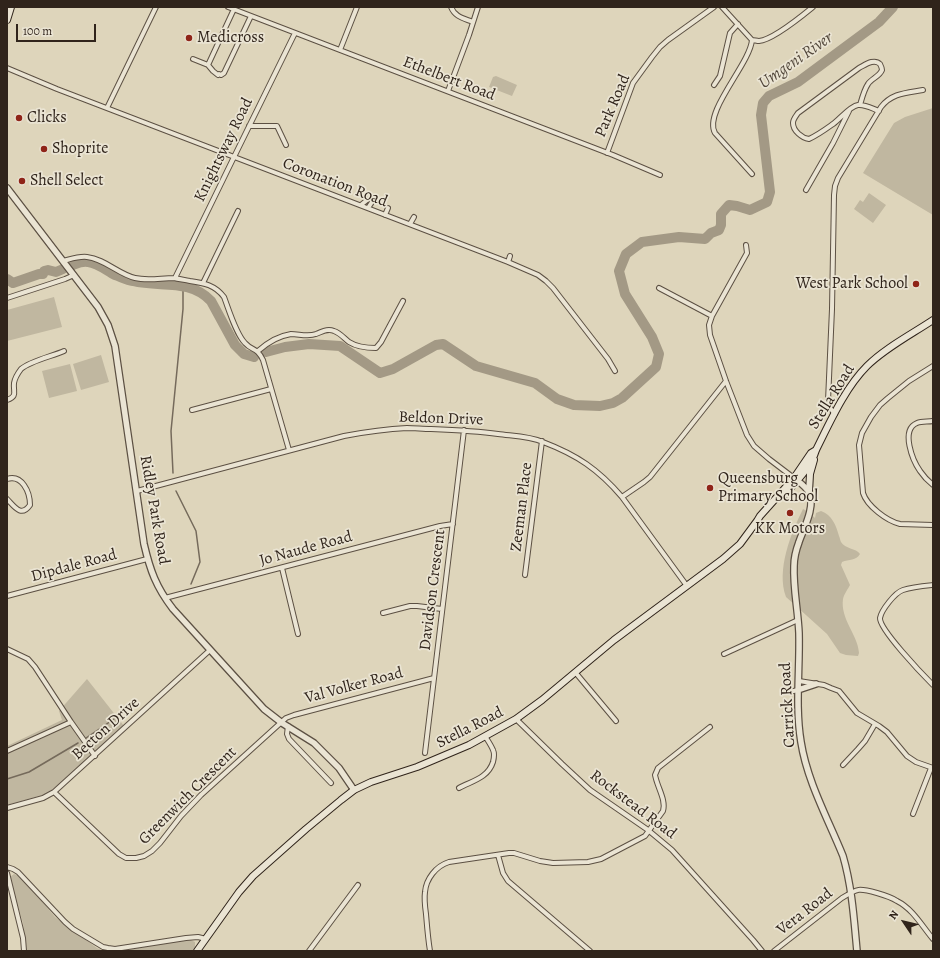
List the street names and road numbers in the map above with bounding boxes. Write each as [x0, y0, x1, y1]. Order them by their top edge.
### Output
street label: Ethelbert Road [400, 53, 498, 105]
street label: Park Road [591, 72, 635, 140]
street label: Knightsway Road [191, 95, 257, 205]
street label: Coronation Road [280, 154, 390, 212]
street label: Stella Road [805, 361, 859, 433]
street label: Beldon Drive [398, 408, 484, 430]
street label: Ridley Park Road [135, 454, 173, 566]
street label: Zeeman Place [507, 461, 537, 553]
street label: Jo Naude Road [258, 527, 354, 571]
street label: Davidson Crescent [416, 528, 450, 652]
street label: Dipdale Road [29, 545, 119, 587]
street label: Carrick Road [776, 662, 800, 748]
street label: Val Volker Road [303, 664, 405, 708]
street label: Becton Drive [68, 694, 144, 764]
street label: Stella Road [433, 703, 507, 753]
street label: Greenwich Crescent [135, 743, 241, 849]
street label: Rockstead Road [586, 766, 680, 844]
street label: Vera Road [773, 884, 837, 940]

